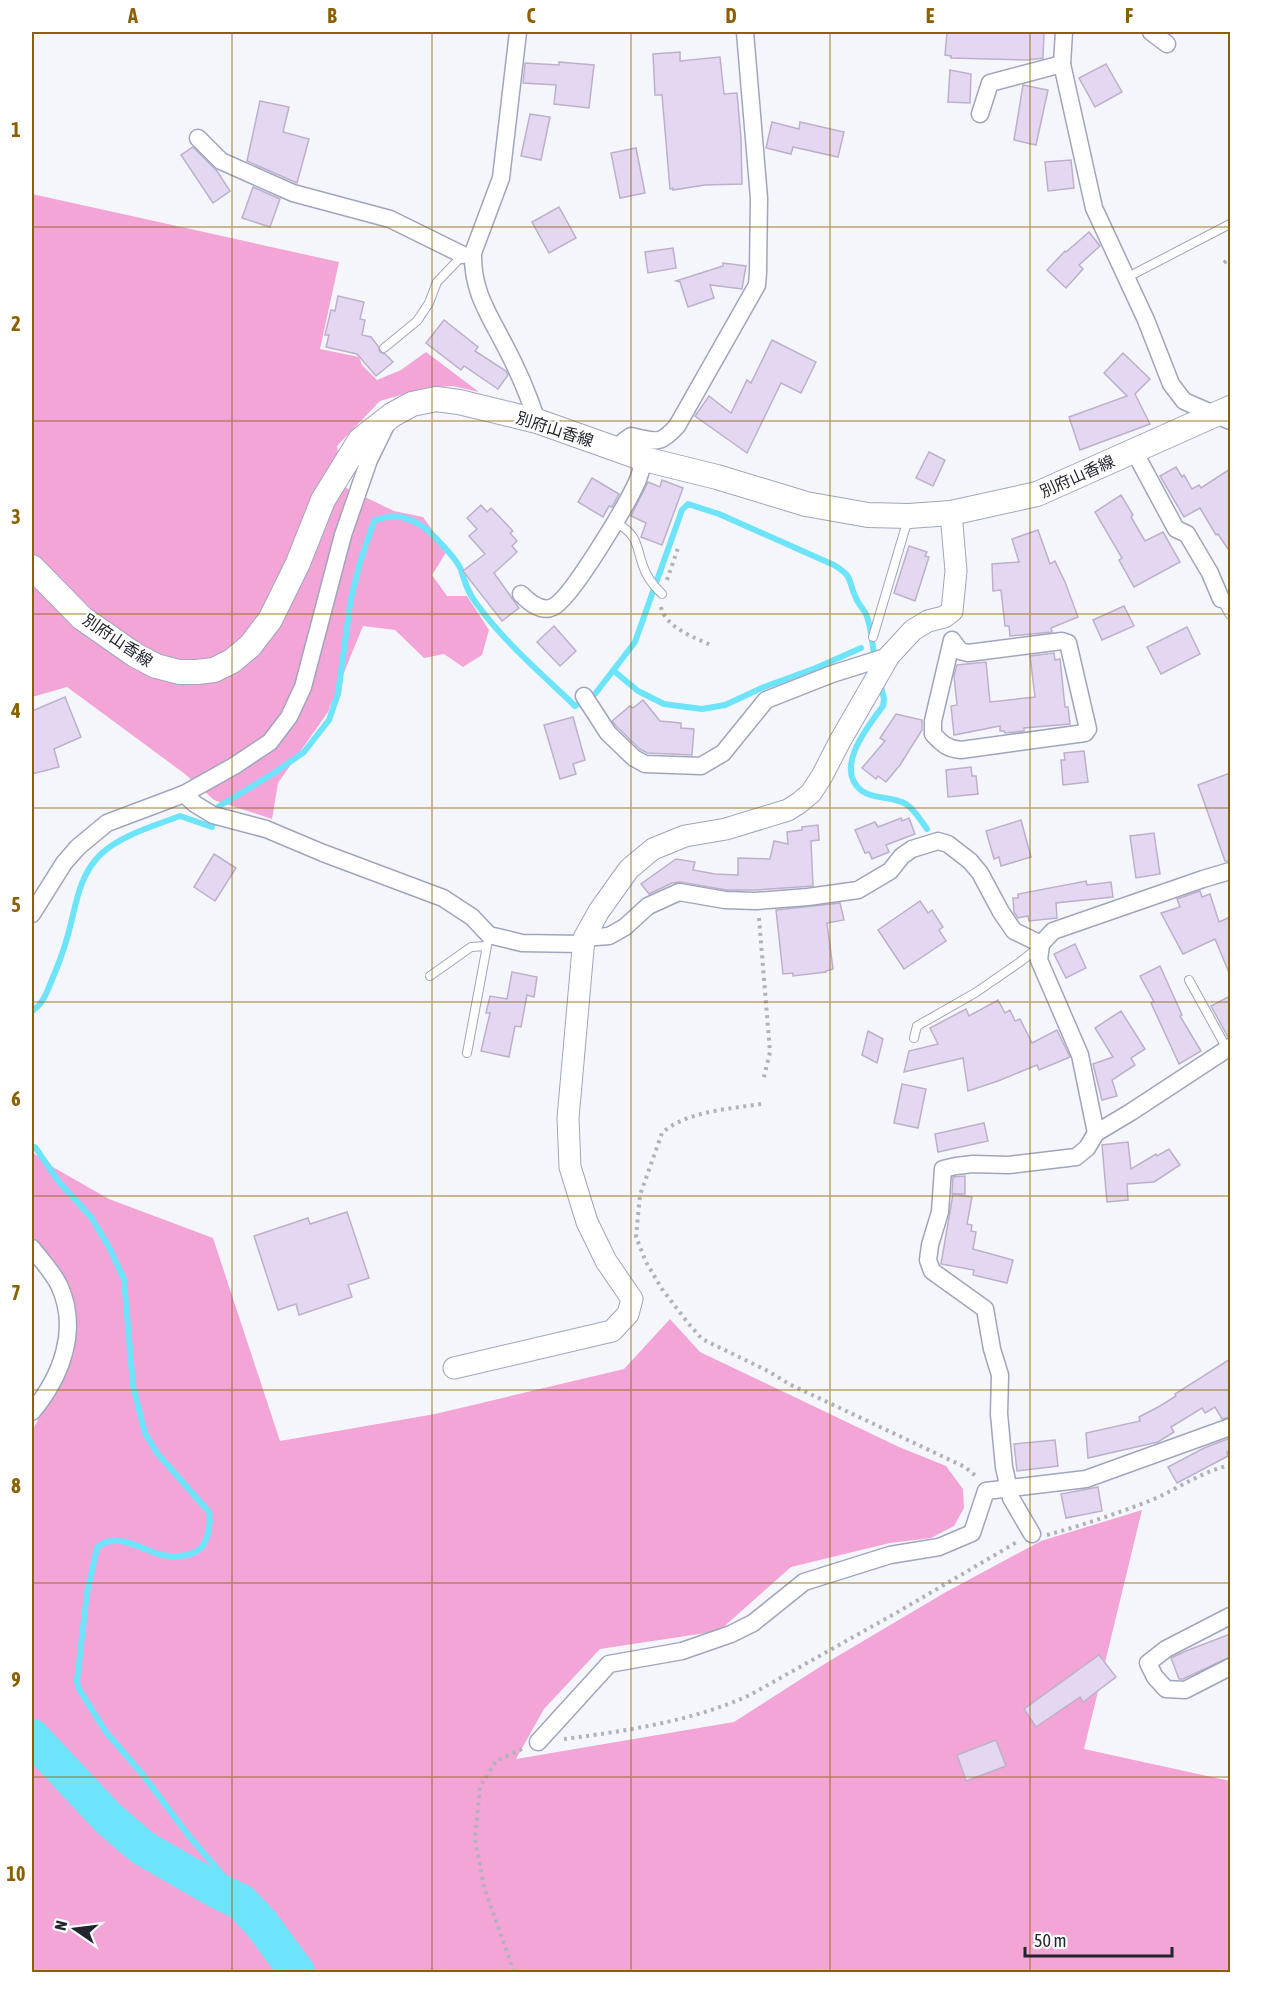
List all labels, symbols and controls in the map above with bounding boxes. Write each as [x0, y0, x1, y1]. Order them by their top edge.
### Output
text: A [127, 4, 138, 27]
text: B [327, 4, 337, 27]
text: C [527, 4, 536, 27]
text: D [725, 4, 737, 27]
text: E [926, 4, 935, 27]
text: F [1125, 4, 1133, 27]
text: 1 [11, 118, 21, 141]
text: 2 [11, 312, 21, 335]
street label: 別府山香線 [514, 408, 596, 450]
street label: 別府山香線 [1037, 452, 1117, 500]
text: 3 [11, 505, 21, 528]
street label: 別府山香線 [80, 610, 156, 670]
text: 4 [10, 699, 21, 722]
text: 5 [11, 893, 21, 916]
text: 6 [11, 1087, 21, 1110]
text: 7 [11, 1281, 21, 1304]
text: 8 [11, 1474, 21, 1497]
text: 9 [11, 1668, 21, 1691]
text: 10 [7, 1862, 25, 1885]
north arrow [45, 1899, 105, 1959]
text: N [51, 1919, 70, 1932]
scale bar [1025, 1920, 1172, 1958]
text: 50 m [1034, 1930, 1066, 1951]

